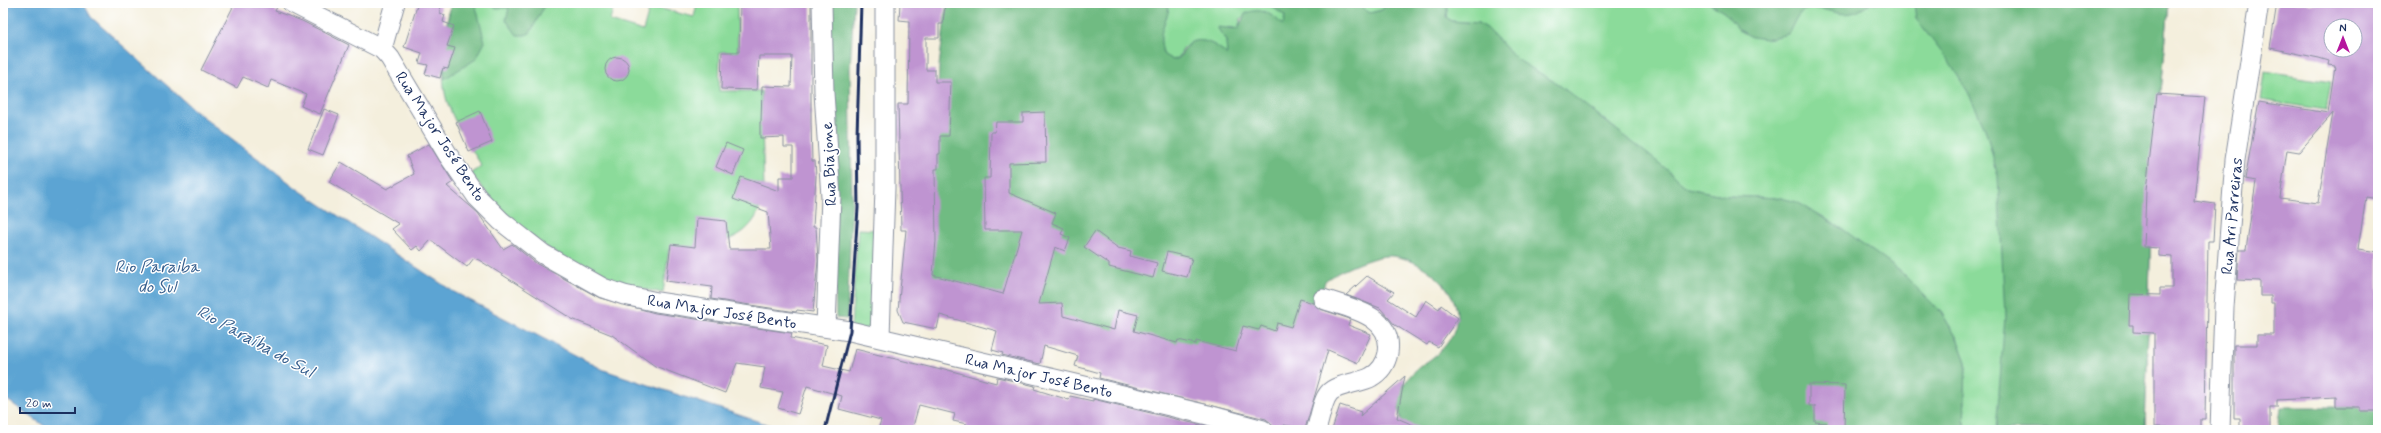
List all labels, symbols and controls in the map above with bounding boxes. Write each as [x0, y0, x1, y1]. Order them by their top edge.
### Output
north arrow [2323, 18, 2363, 58]
text: N [2339, 22, 2347, 36]
street label: Rua Major José Bento [390, 68, 490, 206]
street label: Rua Biajone [817, 121, 842, 207]
street label: Rua Ari Parreiras [2217, 157, 2248, 276]
water label: Rio Paraiba do Sul [115, 256, 200, 298]
street label: Rua Major José Bento [646, 290, 798, 335]
water label: Rio Paraíba do Sul [193, 301, 320, 384]
street label: Rua Major José Bento [963, 349, 1115, 404]
scale bar [20, 389, 75, 415]
text: 20 m [26, 396, 52, 412]

